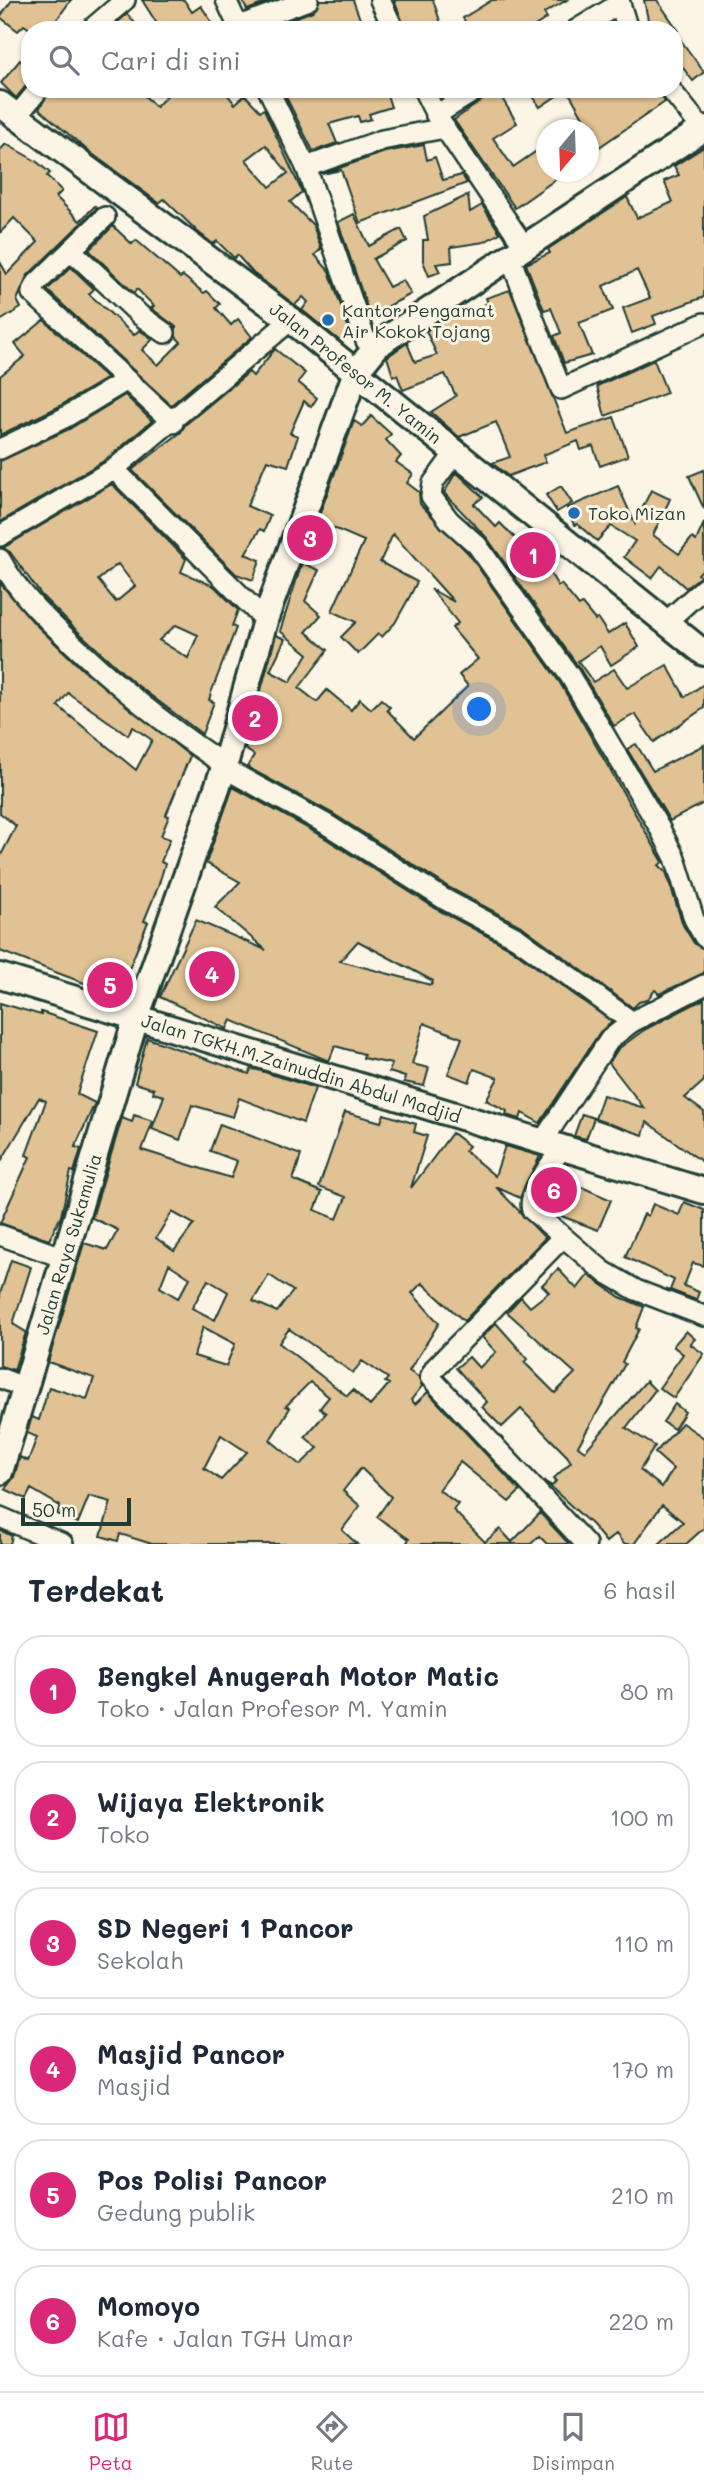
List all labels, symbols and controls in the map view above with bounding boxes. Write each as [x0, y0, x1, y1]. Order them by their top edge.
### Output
search box [21, 21, 683, 98]
icon: search [45, 41, 83, 79]
text: Cari di sini [101, 43, 241, 77]
north arrow [536, 119, 599, 182]
street label: Jalan Profesor M. Yamin [265, 296, 447, 449]
place label: Kantor Pengamat Air Kokok Tojang [342, 298, 495, 343]
marker: Kantor Pengamat Air Kokok Tojang [320, 312, 336, 328]
place label: Toko Mizan [588, 501, 686, 525]
marker: Toko Mizan [566, 505, 582, 521]
pin: 3 [287, 512, 333, 564]
pin: 1 [510, 529, 556, 581]
pin: 2 [232, 692, 278, 744]
your location [462, 692, 496, 726]
pin: 4 [189, 948, 235, 1000]
pin: 5 [87, 959, 133, 1011]
street label: Jalan TGKH.M.Zainuddin Abdul Madjid [138, 1008, 464, 1128]
street label: Jalan Raya Sukamulia [30, 1151, 107, 1338]
pin: 6 [531, 1164, 577, 1216]
scale bar [21, 1495, 131, 1527]
text: 50 m [32, 1497, 76, 1522]
text: Terdekat [28, 1570, 164, 1610]
text: 6 hasil [603, 1575, 676, 1605]
text: Bengkel Anugerah Motor Matic [97, 1659, 499, 1693]
text: 1 [48, 1676, 58, 1706]
text: 80 m [620, 1676, 674, 1706]
text: Toko · Jalan Profesor M. Yamin [97, 1693, 447, 1723]
text: Wijaya Elektronik [97, 1785, 325, 1819]
text: 2 [47, 1802, 59, 1832]
text: 100 m [610, 1802, 674, 1832]
text: Toko [97, 1819, 149, 1849]
text: SD Negeri 1 Pancor [97, 1911, 354, 1945]
text: 3 [46, 1928, 60, 1958]
text: 110 m [614, 1928, 674, 1958]
text: Sekolah [97, 1945, 183, 1975]
text: Masjid Pancor [97, 2037, 285, 2071]
text: 4 [46, 2054, 60, 2084]
text: 170 m [611, 2054, 674, 2084]
text: Masjid [97, 2071, 170, 2101]
text: Pos Polisi Pancor [97, 2163, 327, 2197]
text: 5 [46, 2180, 60, 2210]
text: 210 m [611, 2180, 674, 2210]
text: Gedung publik [97, 2197, 255, 2227]
text: Momoyo [97, 2289, 200, 2323]
text: 6 [46, 2306, 60, 2336]
text: 220 m [608, 2306, 674, 2336]
text: Kafe · Jalan TGH Umar [97, 2323, 354, 2353]
tab: Peta [89, 2408, 133, 2475]
tab: Rute [311, 2408, 354, 2475]
tab: Disimpan [532, 2408, 615, 2475]

